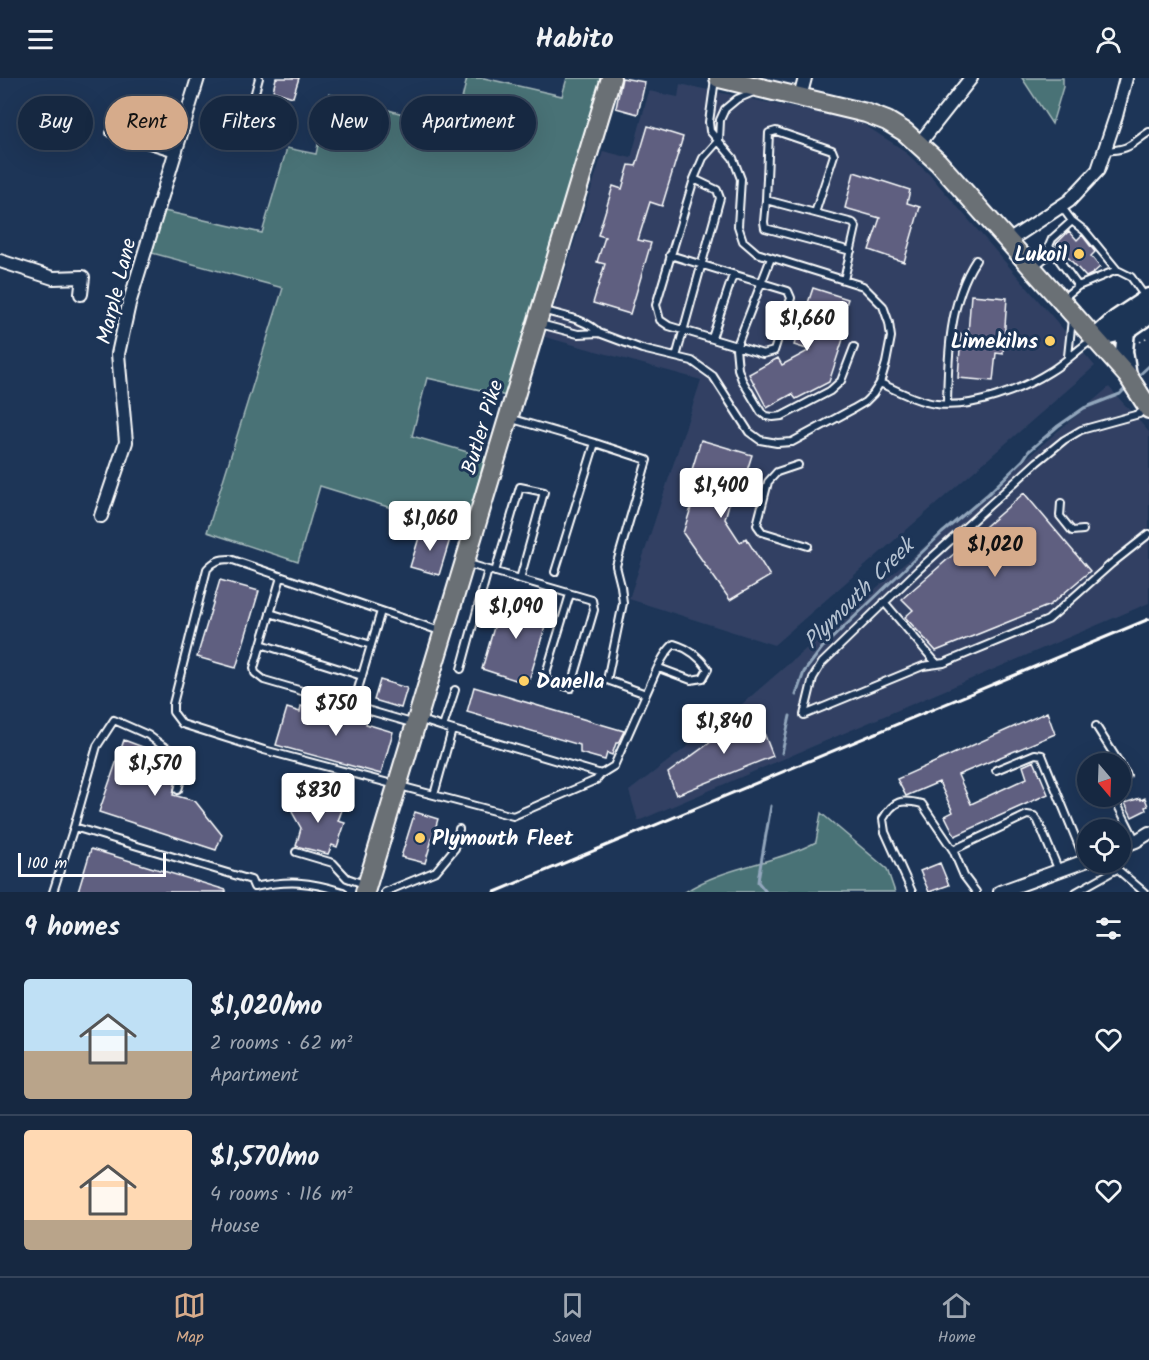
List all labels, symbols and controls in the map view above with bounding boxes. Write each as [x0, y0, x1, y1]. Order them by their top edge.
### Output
text: Habito [535, 18, 614, 61]
icon: menu [24, 23, 57, 56]
icon: person [1092, 23, 1125, 56]
chip: Buy [18, 96, 93, 150]
chip: Rent [105, 96, 188, 150]
chip: Filters [200, 96, 297, 150]
chip: New [309, 96, 389, 150]
chip: Apartment [401, 96, 536, 150]
street label: Marple Lane [88, 234, 147, 348]
place label: Lukoil [1014, 239, 1067, 272]
marker: Lukoil [1072, 247, 1086, 261]
pin: $1,660 [758, 301, 856, 352]
text: $1,660 [779, 304, 835, 336]
place label: Limekilns [951, 326, 1038, 359]
marker: Limekilns [1043, 334, 1057, 348]
street label: Butler Pike [453, 376, 514, 479]
pin: $1,400 [672, 468, 770, 519]
text: $1,400 [694, 471, 748, 503]
pin: $1,060 [381, 501, 479, 552]
text: $1,060 [403, 504, 457, 536]
pin: $1,020 [946, 527, 1044, 578]
water label: Plymouth Creek [796, 528, 926, 659]
text: $1,020 [967, 530, 1023, 562]
pin: $1,090 [467, 589, 565, 640]
text: $1,090 [489, 592, 543, 624]
place label: Danella [536, 666, 605, 699]
marker: Danella [517, 674, 531, 688]
pin: $750 [300, 686, 372, 737]
text: $750 [315, 689, 357, 721]
pin: $1,840 [675, 704, 773, 755]
text: $1,840 [696, 707, 752, 739]
pin: $1,570 [106, 746, 204, 797]
text: $1,570 [129, 749, 181, 781]
north arrow [1077, 753, 1131, 807]
map controls [1077, 753, 1131, 873]
pin: $830 [282, 773, 354, 824]
text: $830 [296, 776, 340, 808]
button: locate [1077, 819, 1131, 873]
place label: Plymouth Fleet [432, 823, 574, 856]
marker: Plymouth Fleet [413, 831, 427, 845]
scale bar [18, 850, 166, 878]
text: 100 m [27, 851, 67, 876]
text: 9 homes [24, 907, 120, 949]
icon: filters [1092, 912, 1125, 945]
text: $1,020/mo [210, 986, 322, 1028]
icon: home [72, 1003, 144, 1075]
icon: heart [1092, 1023, 1125, 1056]
text: 2 rooms · 62 m² [210, 1028, 352, 1060]
text: Apartment [210, 1060, 299, 1092]
text: $1,570/mo [210, 1137, 319, 1179]
icon: home [72, 1154, 144, 1226]
icon: heart [1092, 1174, 1125, 1207]
text: 4 rooms · 116 m² [210, 1179, 353, 1211]
text: House [210, 1211, 260, 1243]
tab: Map [173, 1289, 206, 1350]
tab: Saved [553, 1289, 591, 1350]
tab: Home [938, 1289, 976, 1350]

